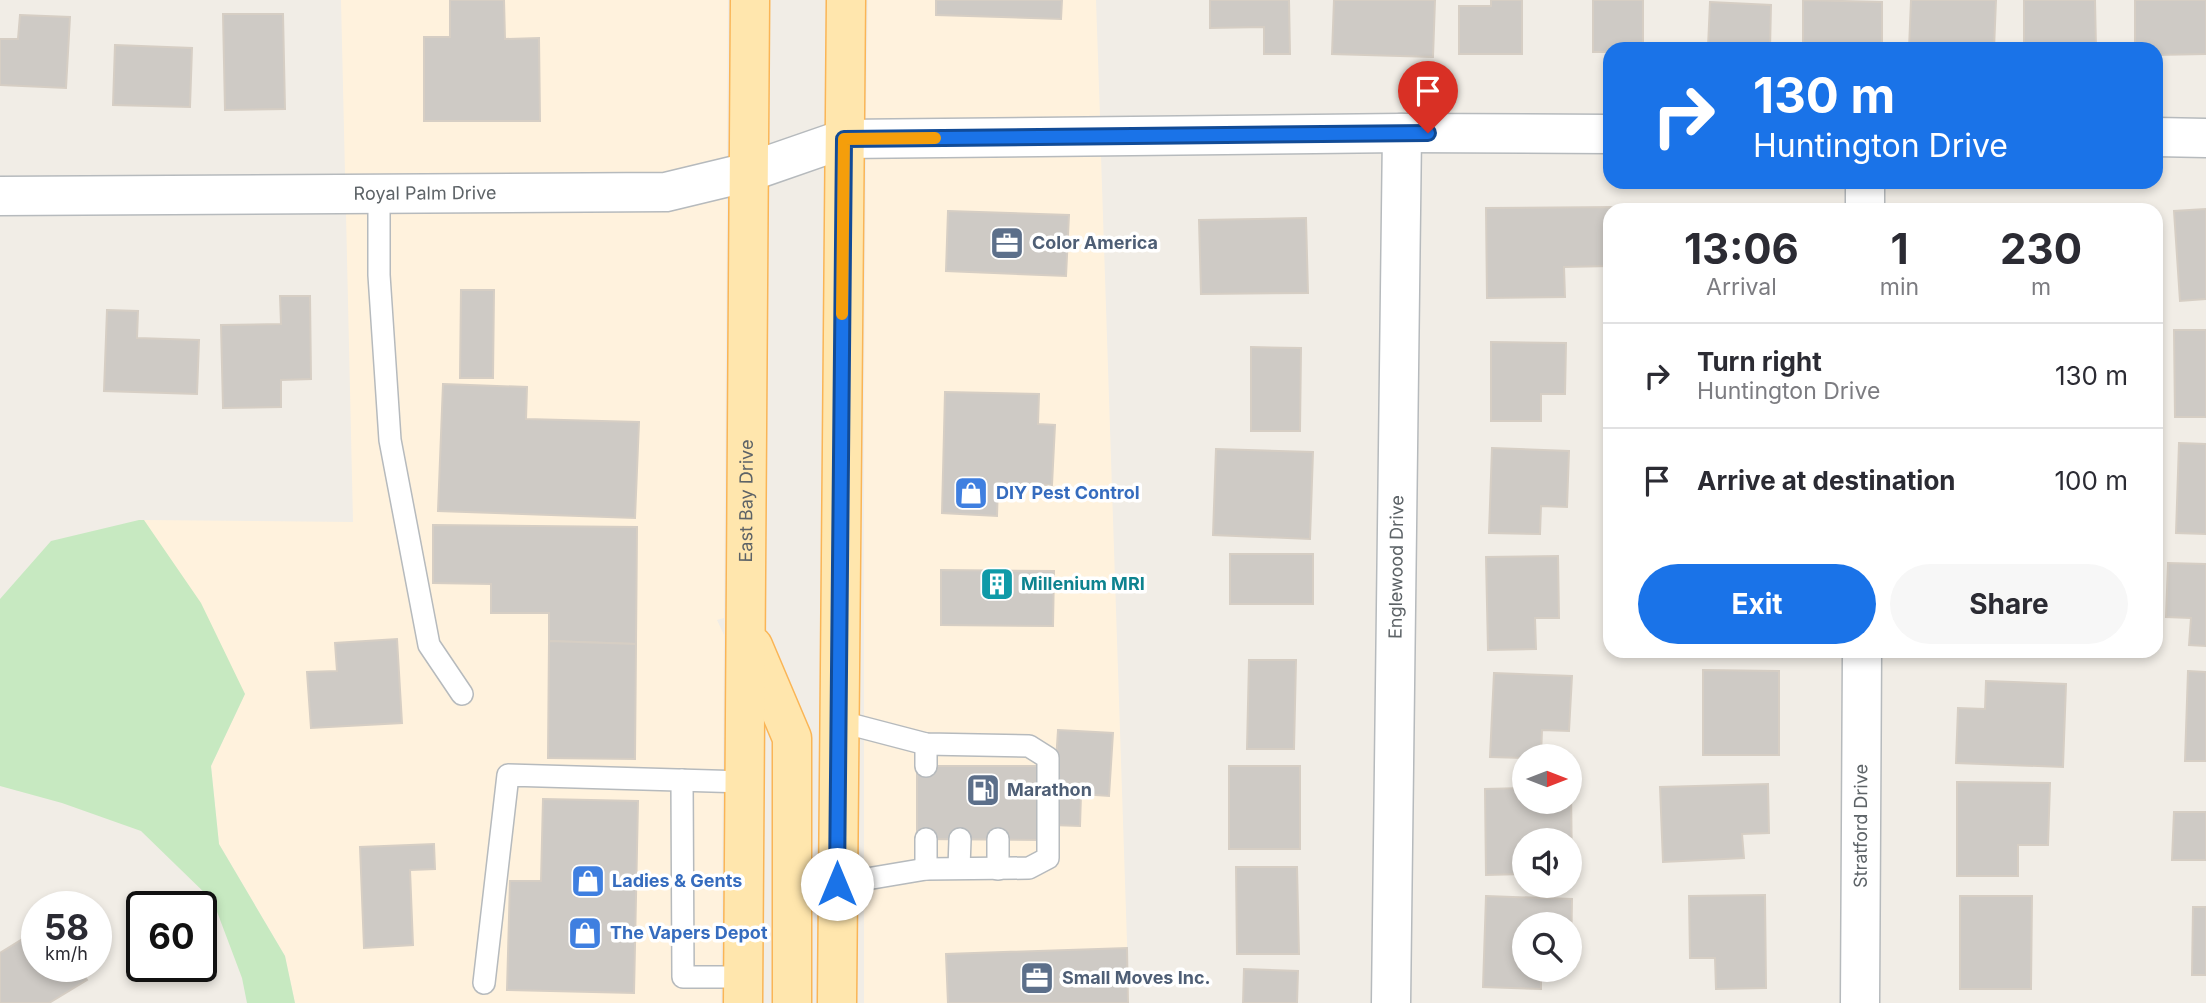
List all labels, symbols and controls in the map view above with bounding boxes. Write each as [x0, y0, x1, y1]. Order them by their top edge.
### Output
pin [1398, 61, 1458, 133]
text: 130 m [1753, 66, 1895, 125]
icon: right [1638, 70, 1729, 161]
icon: arrive [1409, 72, 1447, 110]
text: Huntington Drive [1753, 126, 2008, 165]
street label: Royal Palm Drive [354, 182, 496, 204]
text: 13:06 [1684, 223, 1799, 274]
text: 1 [1890, 223, 1909, 274]
text: 230 [2000, 223, 2082, 274]
office icon: Color America [988, 224, 1026, 262]
place label: Color America [1032, 232, 1158, 253]
text: Arrival [1706, 273, 1777, 301]
text: min [1880, 273, 1919, 301]
text: m [2031, 273, 2051, 301]
text: Turn right [1697, 346, 1822, 377]
icon: right [1638, 357, 1676, 395]
text: 130 m [2055, 360, 2128, 391]
text: Huntington Drive [1697, 377, 1880, 405]
street label: East Bay Drive [735, 439, 757, 563]
icon: arrive [1638, 462, 1676, 500]
text: Arrive at destination [1697, 465, 1956, 496]
text: 100 m [2055, 465, 2128, 496]
shop icon: DIY Pest Control [952, 474, 990, 512]
place label: DIY Pest Control [996, 482, 1140, 503]
street label: Englewood Drive [1385, 495, 1407, 639]
button: Exit [1638, 564, 1876, 644]
button: Share [1890, 564, 2128, 644]
building icon: Millenium MRI [978, 565, 1016, 603]
place label: Millenium MRI [1021, 573, 1145, 594]
north arrow [1512, 744, 1582, 814]
map controls [1512, 744, 1582, 982]
street label: Stratford Drive [1850, 764, 1871, 888]
fuel station icon: Marathon [964, 771, 1002, 809]
place label: Marathon [1007, 779, 1092, 800]
button: sound [1512, 828, 1582, 898]
position arrow [800, 847, 874, 921]
shop icon: Ladies & Gents [569, 862, 607, 900]
place label: Ladies & Gents [612, 870, 742, 891]
speed limit sign: 60 [126, 891, 217, 982]
text: 58 [44, 906, 89, 948]
button: search [1512, 912, 1582, 982]
shop icon: The Vapers Depot [566, 914, 604, 952]
place label: The Vapers Depot [610, 922, 768, 943]
text: km/h [45, 943, 88, 964]
office icon: Small Moves Inc. [1018, 959, 1056, 997]
place label: Small Moves Inc. [1062, 967, 1211, 988]

